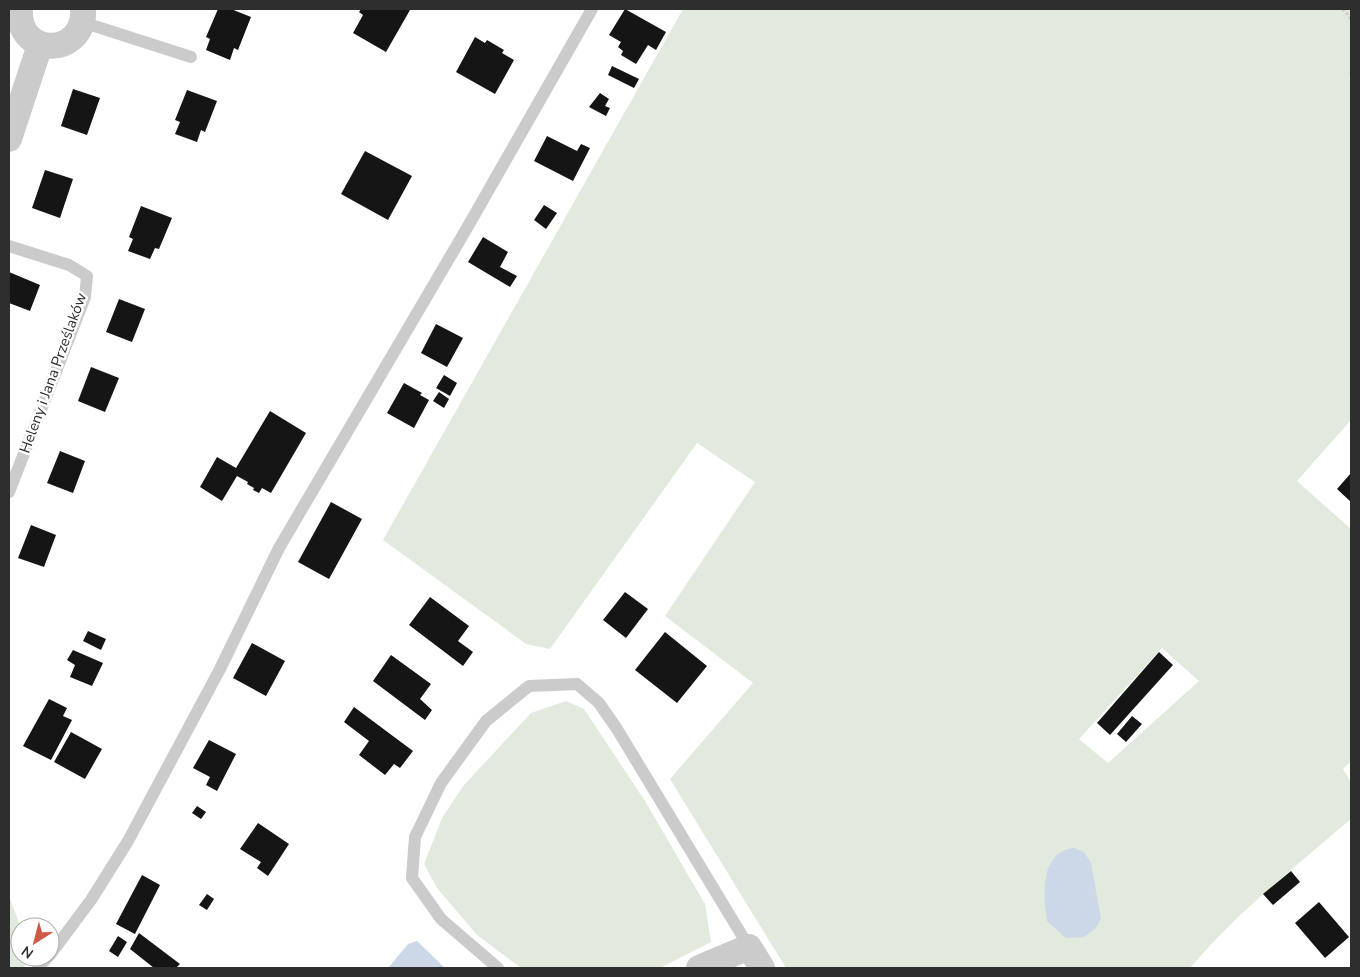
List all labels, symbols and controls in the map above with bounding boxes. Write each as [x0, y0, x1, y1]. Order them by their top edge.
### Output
street label: Heleny i Jana Prześlaków [15, 290, 92, 456]
north arrow [10, 917, 60, 967]
text: N [18, 941, 37, 963]

